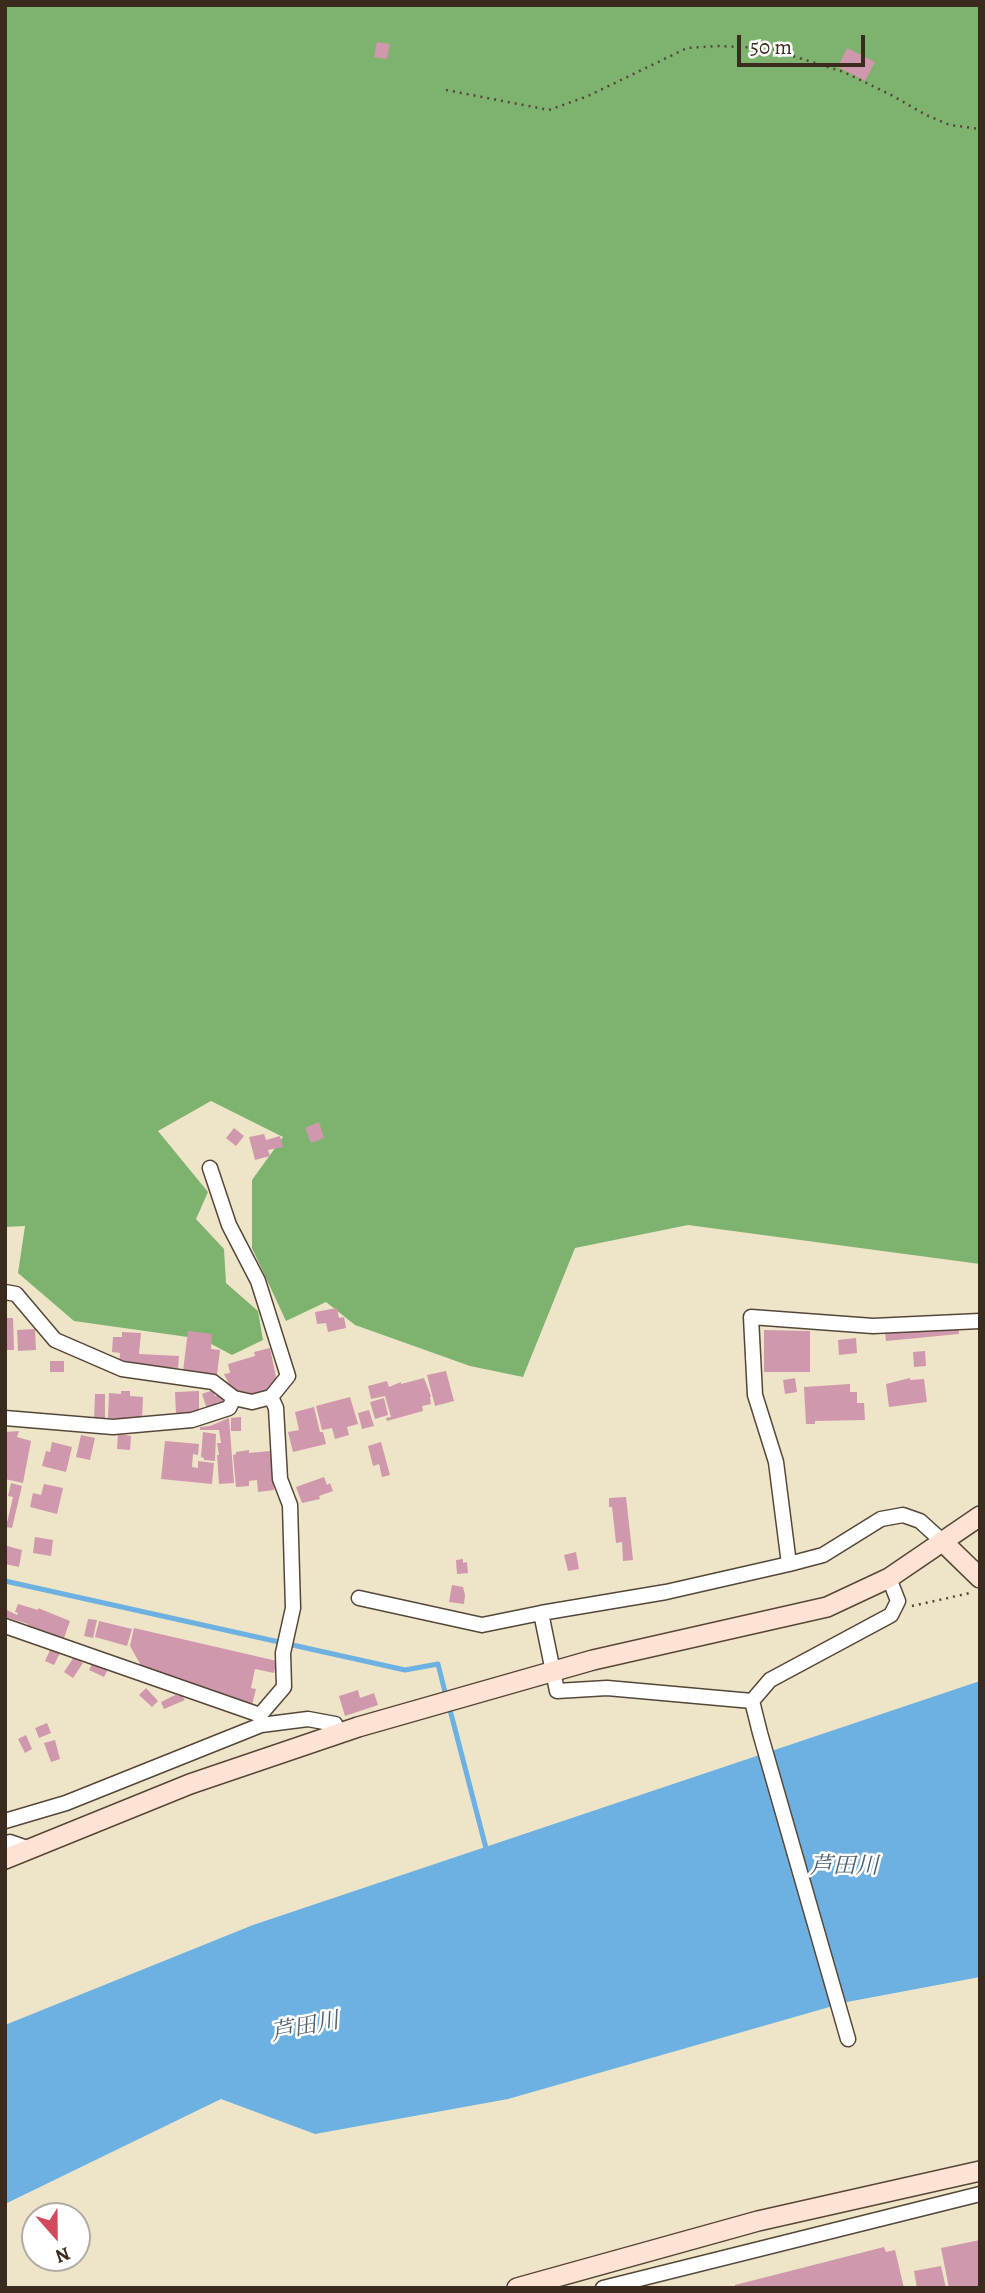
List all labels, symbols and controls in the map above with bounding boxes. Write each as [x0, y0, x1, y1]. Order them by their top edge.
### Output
scale bar [740, 21, 868, 65]
text: 50 m [750, 33, 792, 61]
water label: 芦田川 [810, 1853, 878, 1881]
water label: 芦田川 [269, 2008, 341, 2048]
north arrow [21, 2202, 91, 2272]
text: N [52, 2240, 74, 2269]

